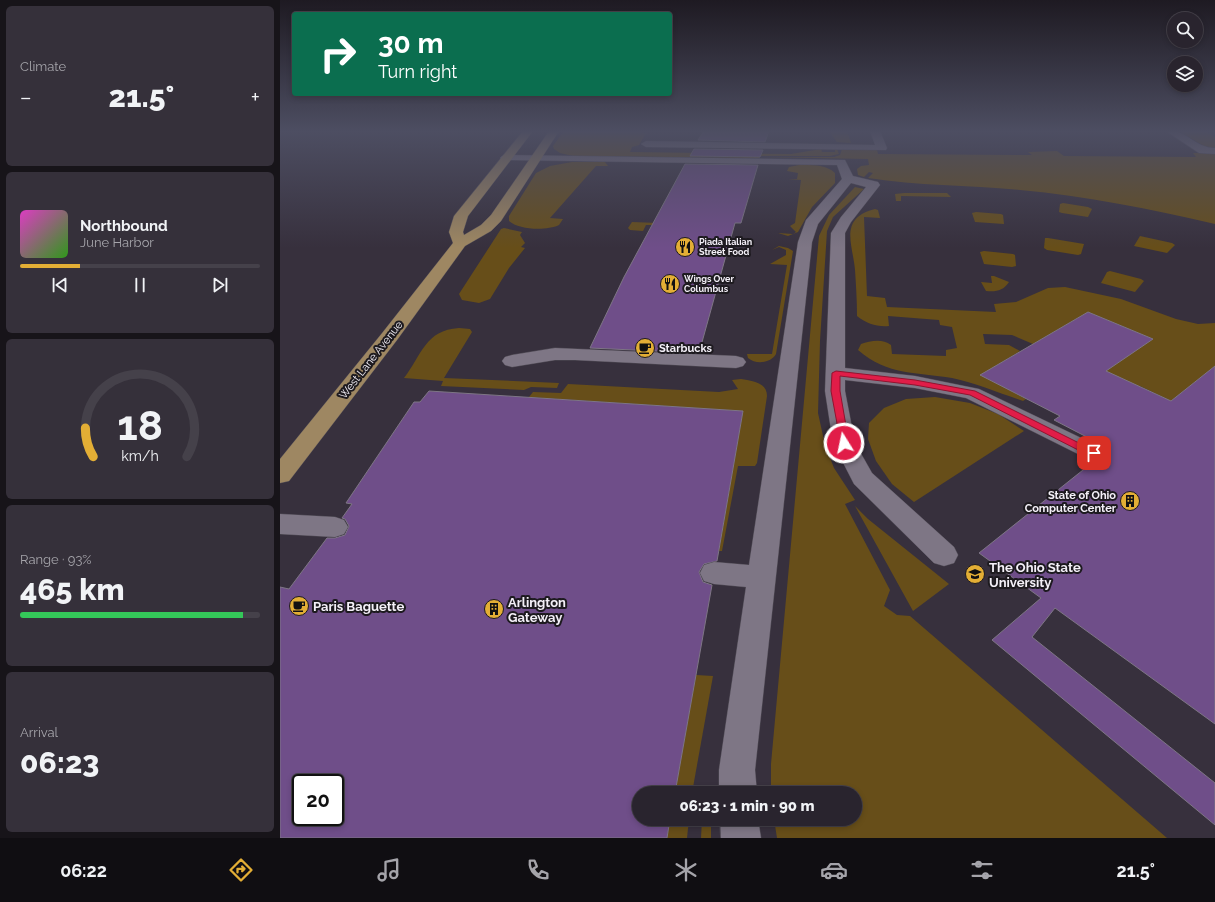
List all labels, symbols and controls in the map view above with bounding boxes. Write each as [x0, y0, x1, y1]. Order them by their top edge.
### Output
map controls [1167, 12, 1203, 92]
button: search [1167, 12, 1203, 48]
text: 30 m [378, 27, 444, 60]
icon: right [312, 28, 364, 80]
button: layers [1167, 56, 1203, 92]
text: Climate [20, 59, 66, 74]
text: Turn right [378, 61, 457, 82]
text: 21.5° [109, 79, 174, 114]
text: − [20, 84, 32, 110]
text: + [251, 84, 260, 110]
text: Northbound [80, 217, 168, 235]
text: June Harbor [80, 235, 154, 250]
restaurant icon: Piada Italian Street Food [674, 236, 696, 258]
place label: Piada Italian Street Food [699, 237, 752, 257]
restaurant icon: Wings Over Columbus [659, 273, 681, 295]
icon: previous [49, 274, 71, 296]
icon: pause [129, 274, 151, 296]
icon: next [209, 274, 231, 296]
place label: Wings Over Columbus [684, 274, 735, 294]
street label: West Lane Avenue [337, 318, 406, 402]
cafe icon: Starbucks [634, 337, 656, 359]
place label: Starbucks [659, 342, 712, 355]
text: 18 [117, 401, 163, 450]
position arrow [823, 422, 865, 464]
pin [1077, 436, 1111, 470]
icon: arrive [1083, 442, 1105, 464]
text: km/h [121, 448, 159, 464]
place label: State of Ohio Computer Center [1025, 489, 1117, 515]
building icon: State of Ohio Computer Center [1119, 490, 1141, 512]
text: Range · 93% [20, 552, 92, 567]
place label: The Ohio State University [989, 560, 1081, 590]
school or university icon: The Ohio State University [964, 563, 986, 585]
text: 465 km [20, 572, 124, 607]
cafe icon: Paris Baguette [288, 595, 310, 617]
place label: Arlington Gateway [508, 595, 566, 625]
building icon: Arlington Gateway [483, 598, 505, 620]
place label: Paris Baguette [313, 599, 405, 614]
text: Arrival [20, 725, 58, 740]
text: 06:23 [20, 745, 99, 780]
speed limit sign: 20 [292, 774, 344, 826]
text: 06:23 · 1 min · 90 m [680, 797, 814, 815]
icon: directions [227, 856, 255, 884]
icon: music [375, 856, 403, 884]
icon: phone [524, 856, 552, 884]
icon: climate [672, 856, 700, 884]
icon: car [820, 856, 848, 884]
icon: filters [968, 856, 996, 884]
text: 06:22 [60, 860, 107, 881]
text: 21.5° [1117, 860, 1155, 881]

